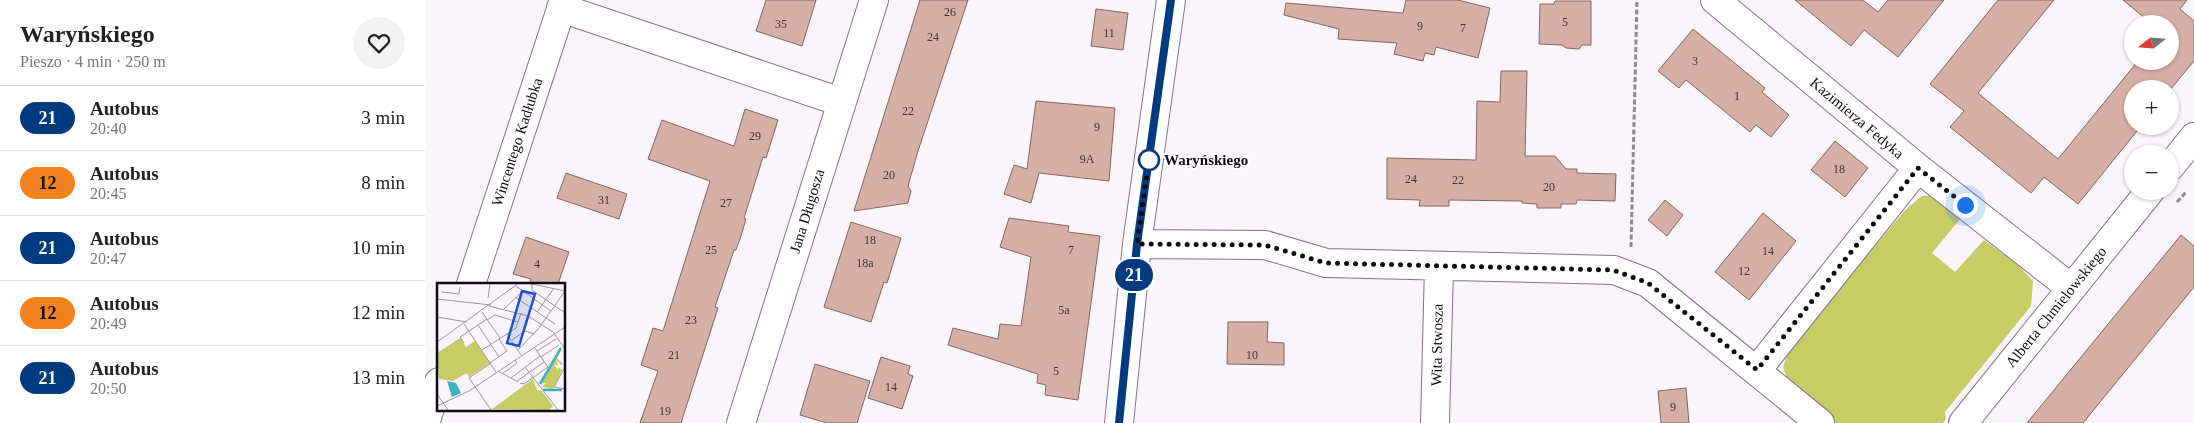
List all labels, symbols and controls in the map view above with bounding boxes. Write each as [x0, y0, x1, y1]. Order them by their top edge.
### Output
house number: 26 [944, 5, 956, 19]
house number: 5 [1562, 15, 1568, 29]
north arrow [2124, 15, 2179, 70]
map controls [2124, 15, 2179, 200]
button: heart [353, 17, 405, 69]
house number: 35 [775, 17, 787, 31]
house number: 9 [1417, 19, 1423, 33]
text: Waryńskiego [20, 21, 155, 47]
house number: 7 [1460, 21, 1466, 35]
house number: 11 [1103, 26, 1115, 40]
house number: 24 [927, 30, 939, 44]
text: Pieszo · 4 min · 250 m [20, 53, 166, 70]
house number: 3 [1692, 54, 1698, 68]
street label: Kazimierza Fedyka [1807, 74, 1907, 162]
street label: Wincentego Kadłubka [489, 76, 545, 208]
button: + [2124, 80, 2179, 135]
house number: 1 [1734, 89, 1740, 103]
text: Autobus [90, 98, 159, 119]
house number: 22 [902, 104, 914, 118]
text: 3 min [361, 107, 405, 128]
text: 21 [39, 108, 57, 128]
text: 20:40 [90, 120, 126, 137]
house number: 9 [1094, 120, 1100, 134]
house number: 29 [749, 129, 761, 143]
button: − [2124, 145, 2179, 200]
marker: Waryńskiego [1138, 149, 1160, 171]
house number: 9A [1080, 152, 1095, 166]
place label: Waryńskiego [1164, 152, 1248, 168]
house number: 18 [1833, 162, 1845, 176]
text: Autobus [90, 163, 159, 184]
street label: Jana Długosza [787, 167, 827, 255]
house number: 20 [883, 168, 895, 182]
text: 8 min [361, 172, 405, 193]
house number: 24 [1405, 172, 1417, 186]
text: 12 [39, 173, 57, 193]
house number: 22 [1452, 173, 1464, 187]
house number: 20 [1543, 180, 1555, 194]
text: 20:45 [90, 185, 126, 202]
house number: 31 [598, 193, 610, 207]
your location [1953, 193, 1978, 218]
house number: 27 [720, 196, 732, 210]
text: Autobus [90, 228, 159, 249]
house number: 18 [864, 233, 876, 247]
text: 10 min [352, 237, 405, 258]
text: 21 [39, 238, 57, 258]
house number: 25 [705, 243, 717, 257]
house number: 7 [1068, 243, 1074, 257]
house number: 14 [1762, 244, 1774, 258]
street label: Alberta Chmielowskiego [2002, 244, 2110, 370]
text: 20:47 [90, 250, 126, 267]
house number: 18a [856, 256, 874, 270]
house number: 4 [534, 257, 540, 271]
line badge: 21 [1111, 259, 1157, 291]
house number: 12 [1738, 264, 1750, 278]
text: 21 [1125, 265, 1143, 285]
inset map [437, 283, 565, 410]
text: Autobus [90, 293, 159, 314]
text: 12 min [352, 302, 405, 323]
text: 12 [39, 303, 57, 323]
house number: 5a [1058, 303, 1070, 317]
street label: Wita Stwosza [1428, 303, 1446, 386]
house number: 23 [685, 313, 697, 327]
text: 20:49 [90, 315, 126, 332]
house number: 21 [668, 348, 680, 362]
house number: 10 [1246, 348, 1258, 362]
text: Autobus [90, 358, 159, 379]
house number: 5 [1053, 364, 1059, 378]
text: 13 min [352, 367, 405, 388]
text: 21 [39, 368, 57, 388]
text: 20:50 [90, 380, 126, 397]
house number: 14 [885, 380, 897, 394]
house number: 9 [1670, 400, 1676, 414]
house number: 19 [659, 404, 671, 418]

